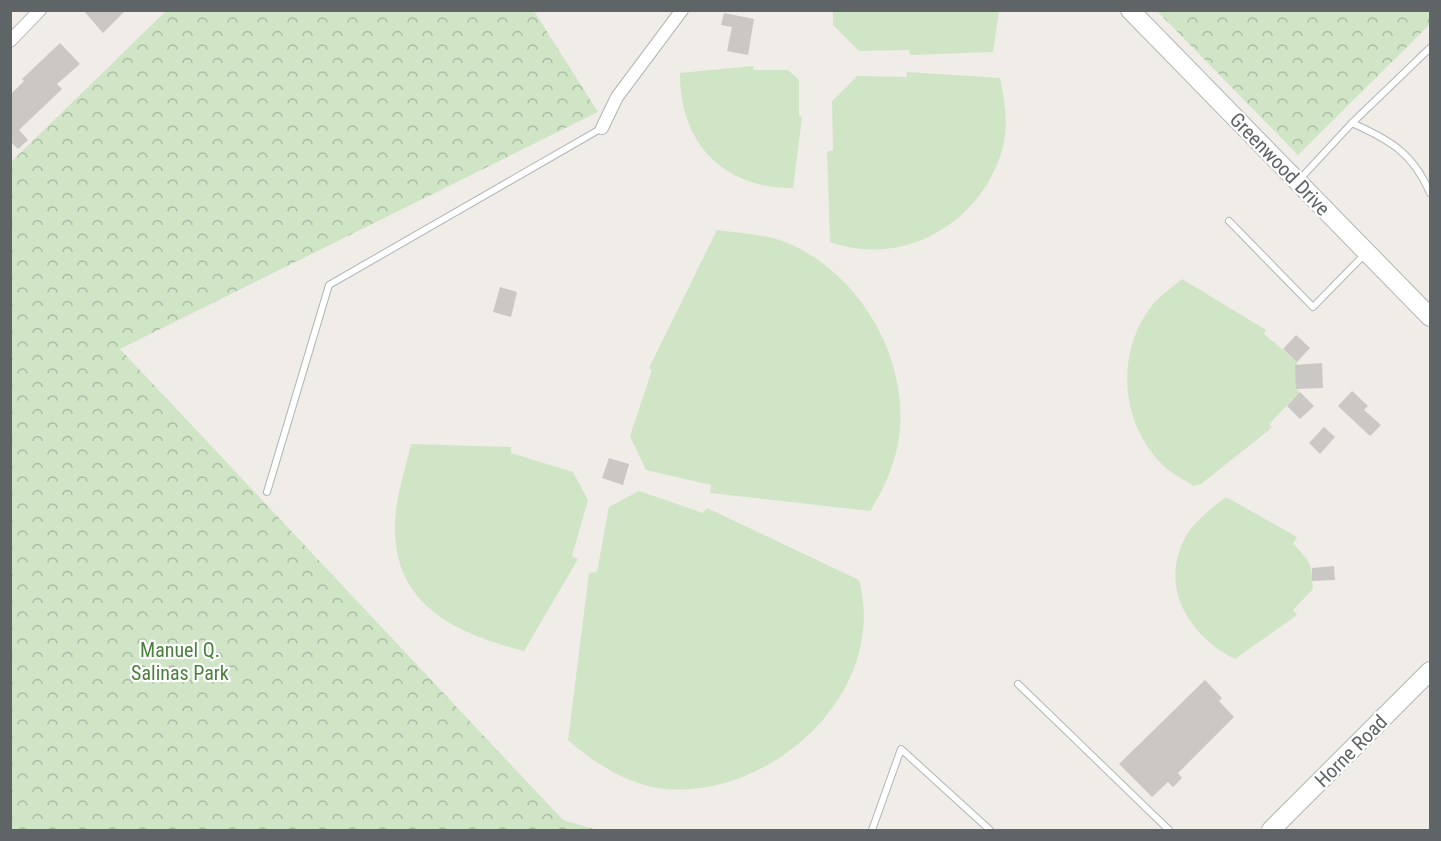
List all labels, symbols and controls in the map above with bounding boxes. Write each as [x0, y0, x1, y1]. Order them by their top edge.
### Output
street label: Greenwood Drive [1225, 108, 1335, 220]
park label: Manuel Q. Salinas Park [131, 638, 229, 685]
street label: Horne Road [1310, 710, 1392, 792]

